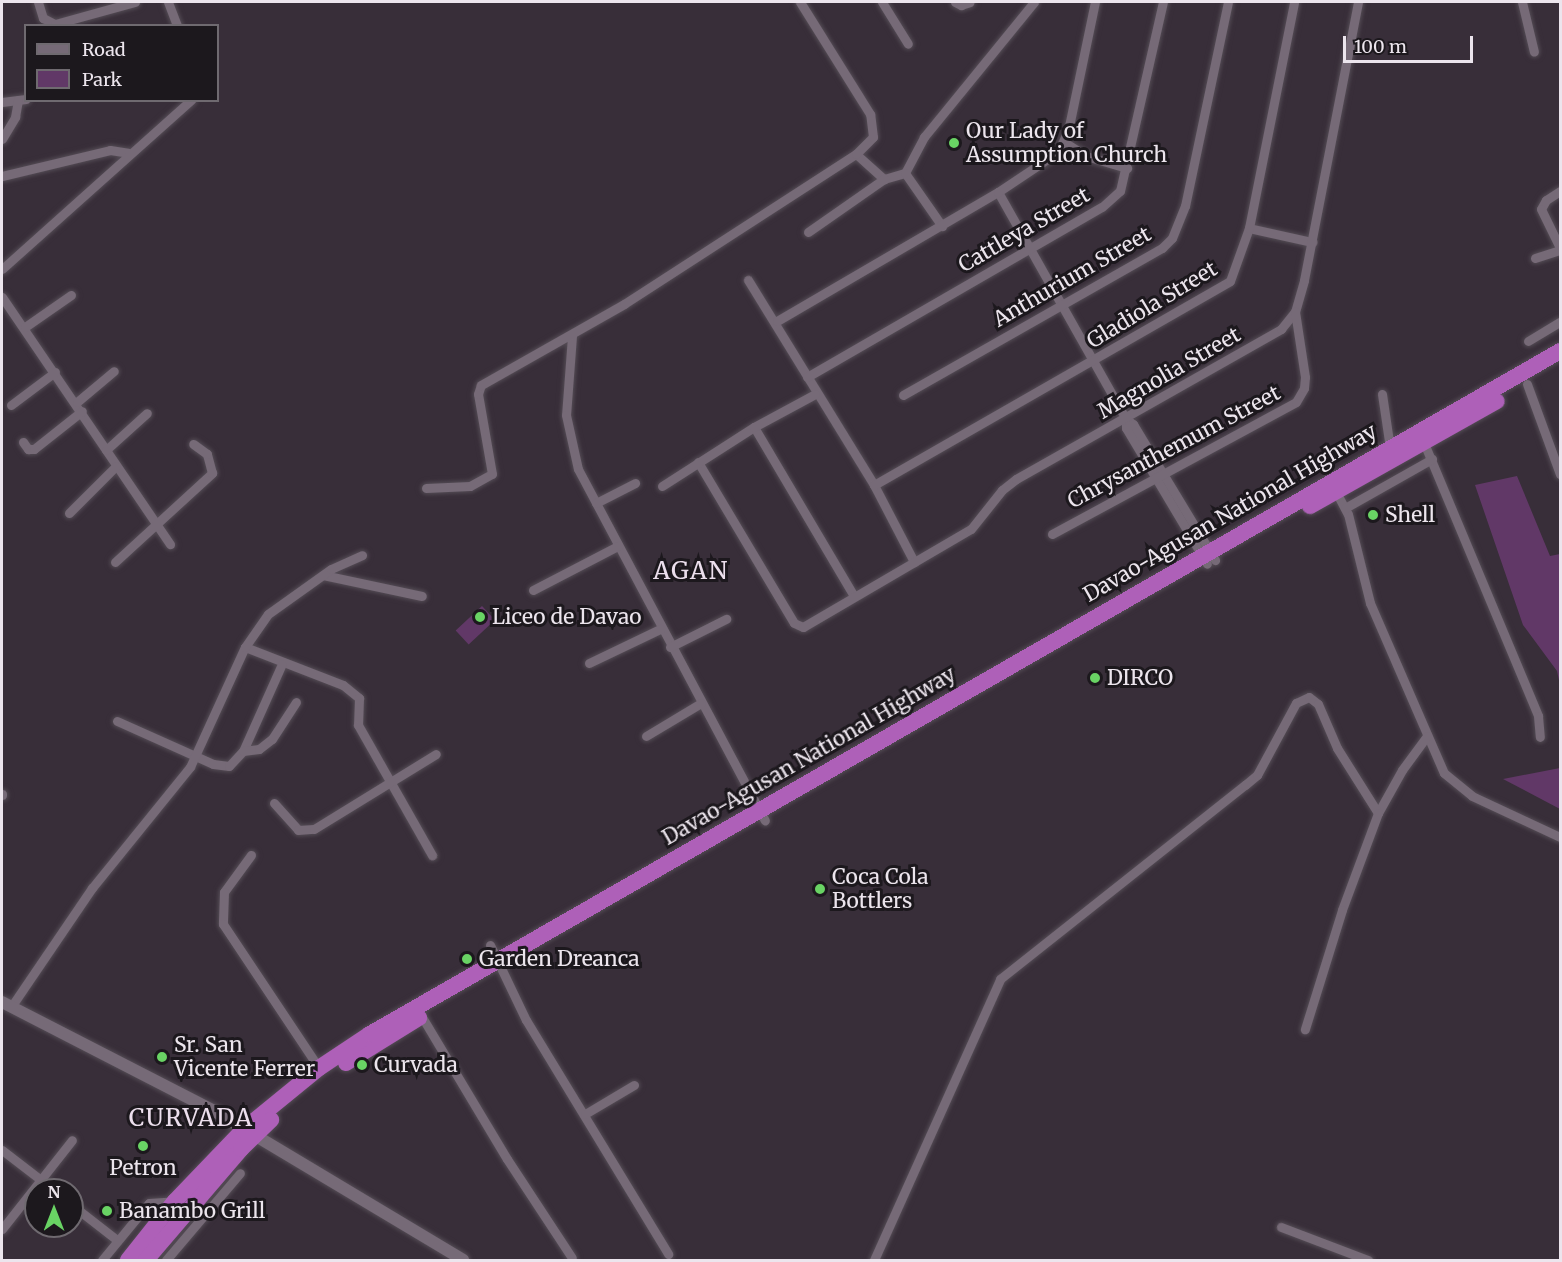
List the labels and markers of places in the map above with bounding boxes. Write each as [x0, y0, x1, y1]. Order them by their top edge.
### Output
place label: Our Lady of Assumption Church [966, 118, 1167, 168]
marker: Our Lady of Assumption Church [947, 136, 961, 150]
place label: Shell [1385, 502, 1435, 528]
marker: Shell [1366, 508, 1380, 522]
place label: Liceo de Davao [492, 604, 641, 630]
marker: Liceo de Davao [473, 610, 487, 624]
place label: DIRCO [1107, 665, 1173, 691]
marker: DIRCO [1088, 671, 1102, 685]
place label: Coca Cola Bottlers [832, 864, 928, 914]
marker: Coca Cola Bottlers [813, 882, 827, 896]
place label: Garden Dreanca [479, 946, 640, 972]
marker: Garden Dreanca [460, 952, 474, 966]
place label: Sr. San Vicente Ferrer [174, 1032, 315, 1082]
marker: Sr. San Vicente Ferrer [155, 1050, 169, 1064]
place label: Curvada [374, 1052, 458, 1078]
marker: Curvada [355, 1058, 369, 1072]
marker: Petron [136, 1139, 150, 1153]
place label: Petron [109, 1155, 177, 1181]
place label: Banambo Grill [119, 1198, 265, 1224]
marker: Banambo Grill [100, 1204, 114, 1218]

